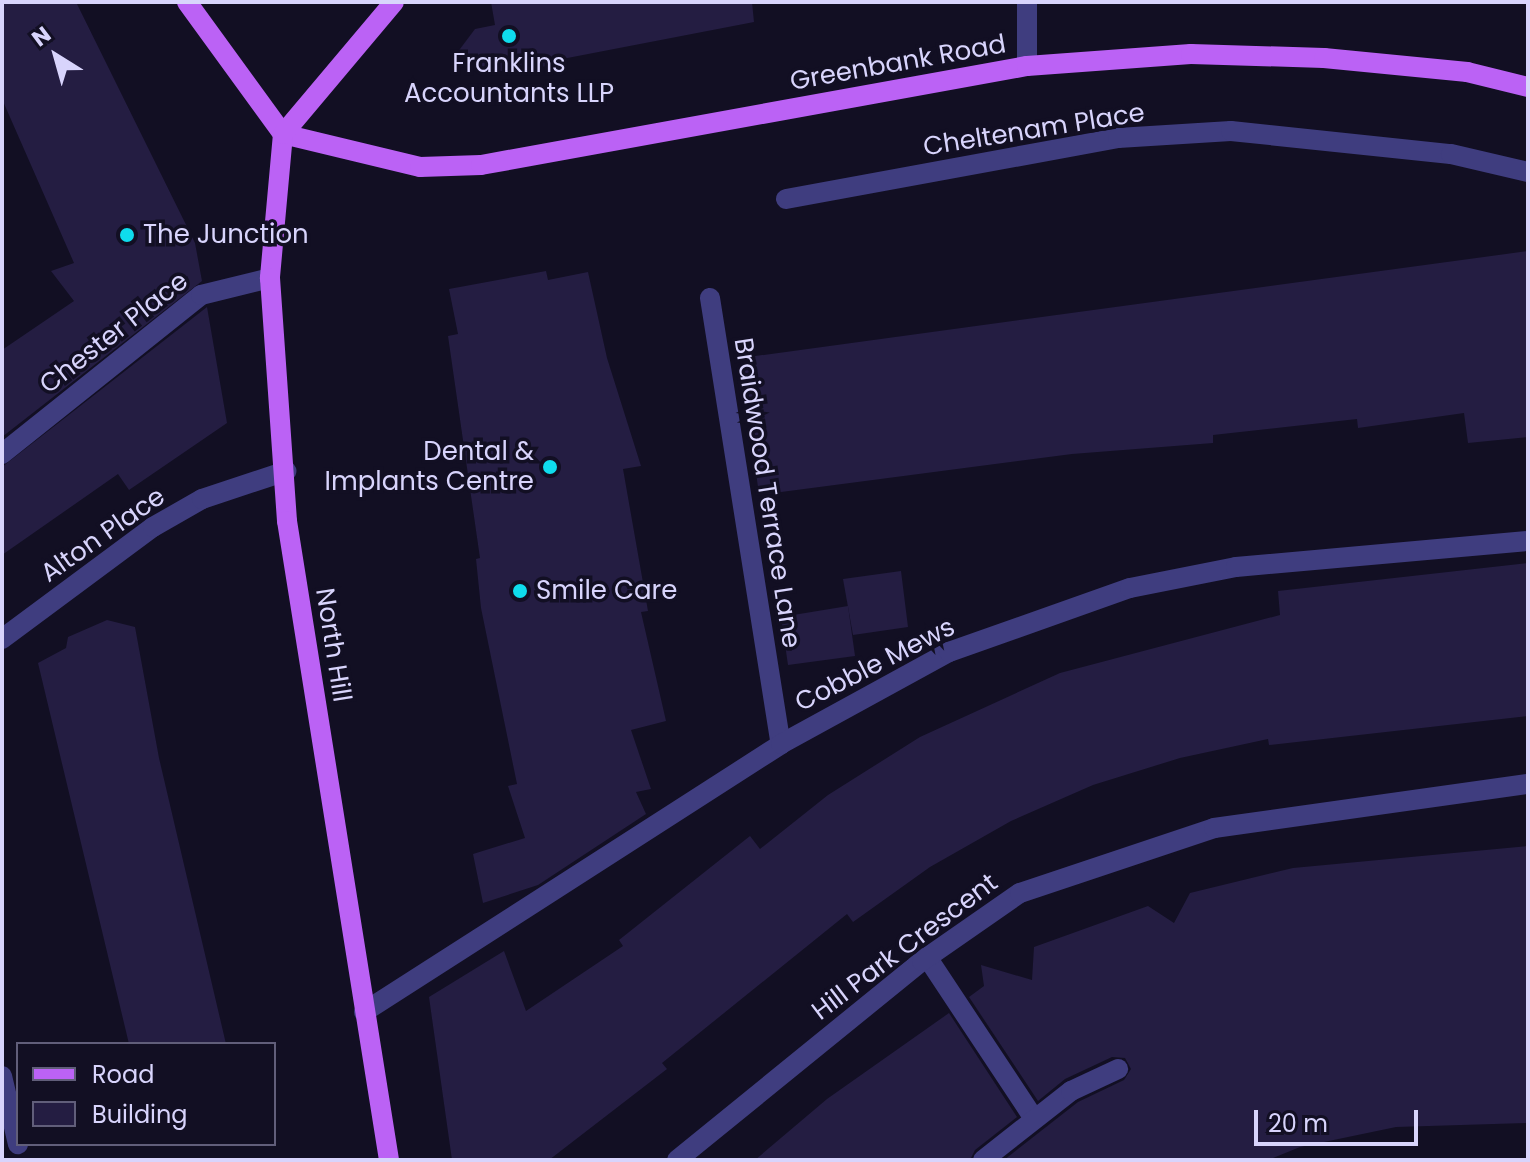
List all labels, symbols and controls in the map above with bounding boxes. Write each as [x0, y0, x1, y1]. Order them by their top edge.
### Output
north arrow [16, 16, 96, 96]
text: N [25, 19, 57, 54]
marker: Franklins Accountants LLP [500, 27, 518, 45]
street label: Greenbank Road [788, 29, 1008, 97]
place label: Franklins Accountants LLP [404, 48, 614, 110]
street label: Cheltenam Place [921, 97, 1147, 163]
place label: The Junction [143, 219, 309, 251]
marker: The Junction [118, 226, 136, 244]
street label: Chester Place [34, 265, 194, 401]
street label: Braidwood Terrace Lane [727, 336, 807, 650]
place label: Dental & Implants Centre [325, 436, 534, 498]
marker: Dental & Implants Centre [541, 458, 559, 476]
street label: Alton Place [35, 481, 171, 589]
place label: Smile Care [536, 575, 677, 607]
marker: Smile Care [511, 582, 529, 600]
street label: North Hill [309, 586, 357, 704]
street label: Cobble Mews [790, 611, 960, 719]
street label: Hill Park Crescent [806, 867, 1004, 1027]
legend [16, 1042, 276, 1146]
text: Road [92, 1058, 154, 1091]
scale bar [1258, 1094, 1422, 1144]
text: Building [92, 1098, 188, 1131]
text: 20 m [1268, 1107, 1328, 1140]

